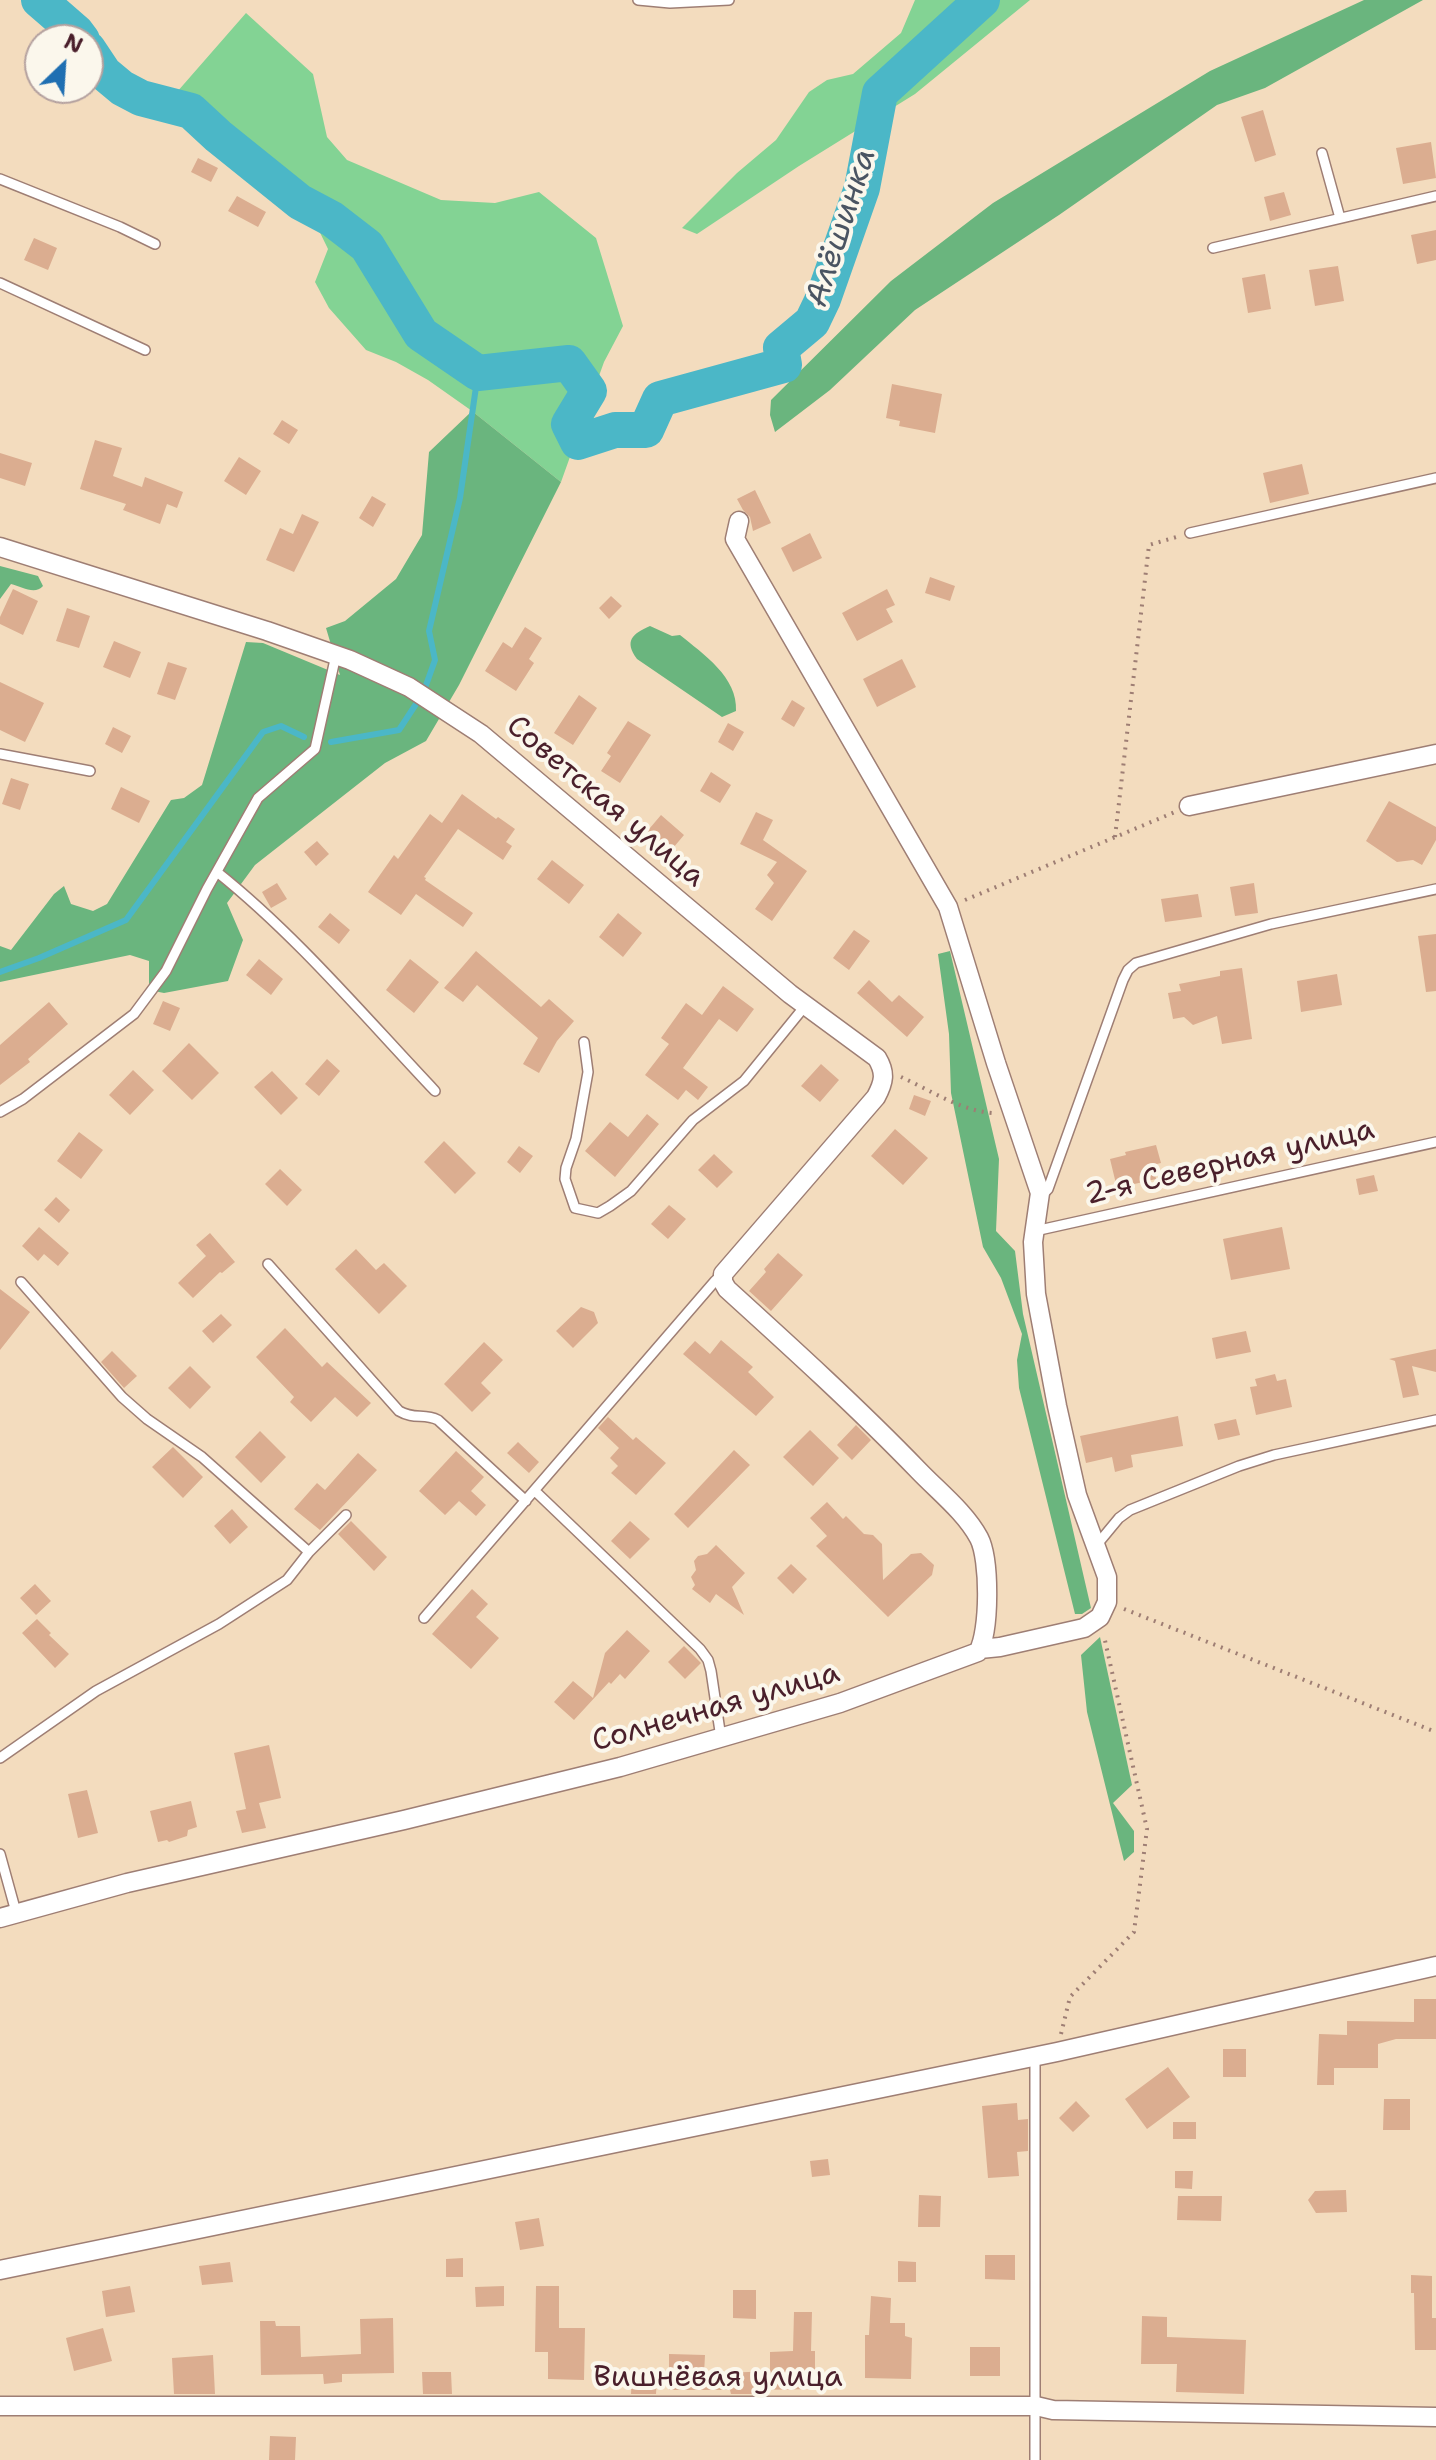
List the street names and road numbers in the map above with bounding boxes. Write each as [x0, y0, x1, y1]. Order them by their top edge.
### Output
street label: Советская улица [498, 708, 712, 896]
street label: 2-я Северная улица [1082, 1112, 1378, 1214]
street label: Солнечная улица [588, 1655, 844, 1761]
street label: Вишнёвая улица [593, 2360, 843, 2396]

